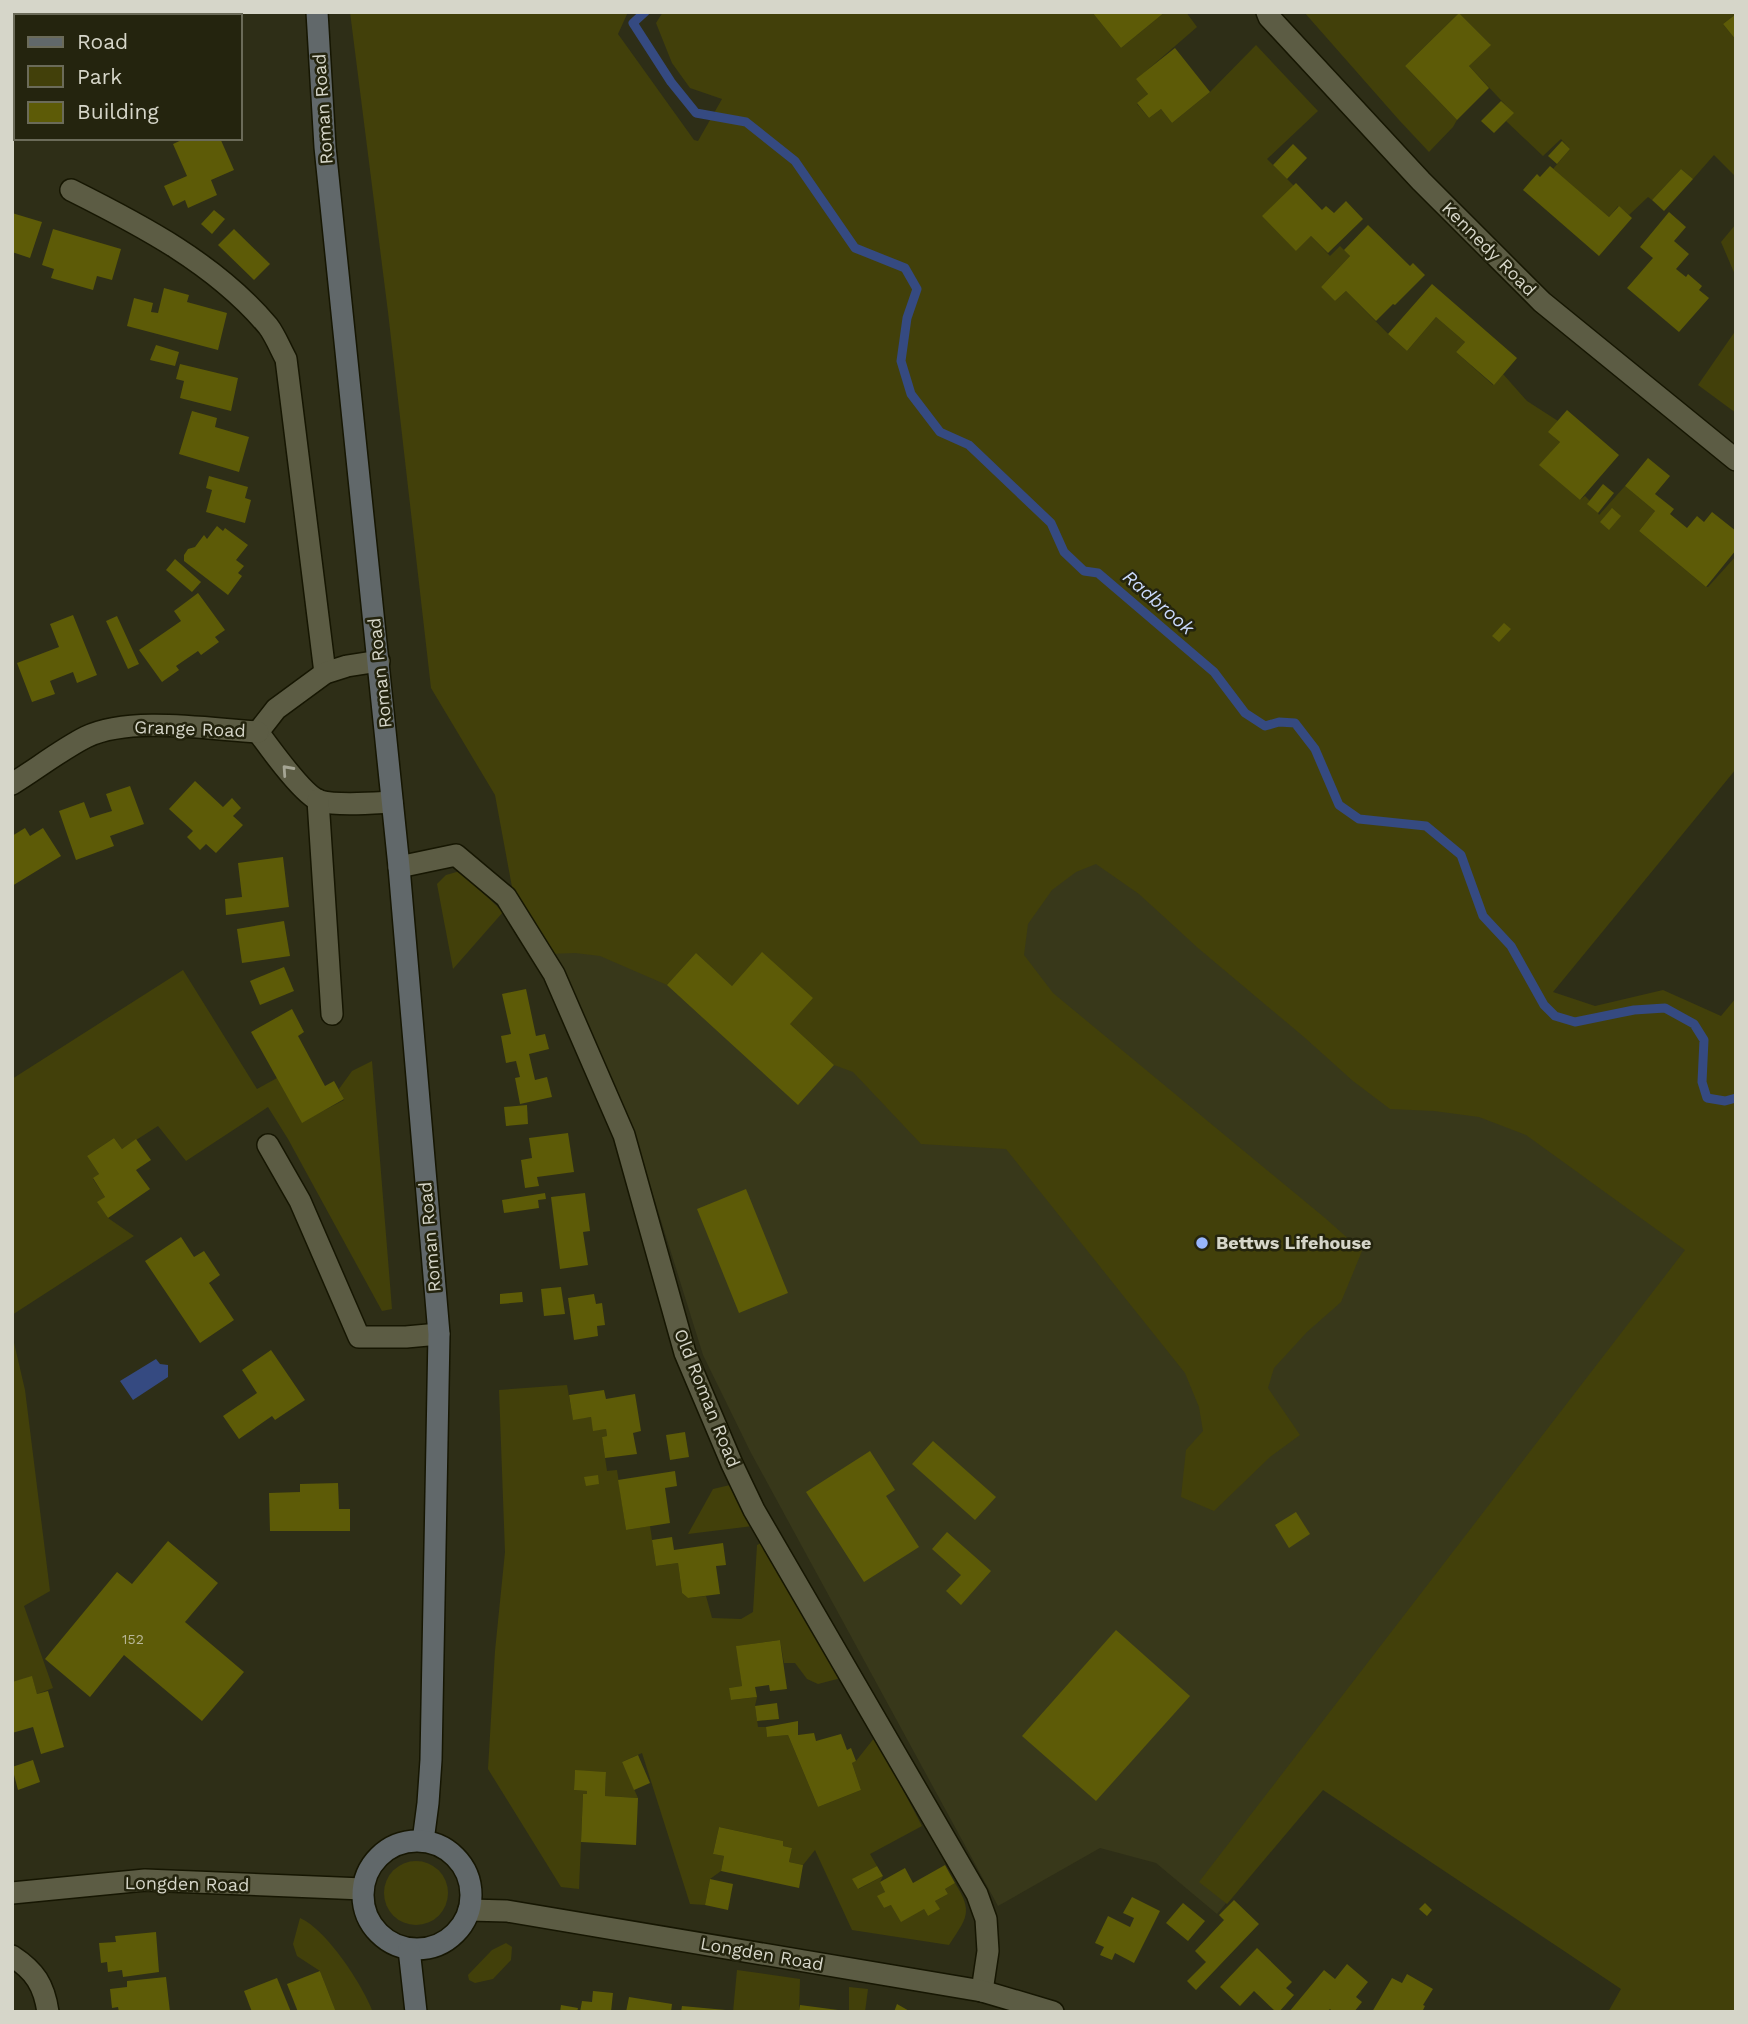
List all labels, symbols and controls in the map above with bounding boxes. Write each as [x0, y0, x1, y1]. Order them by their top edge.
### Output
legend [14, 14, 242, 140]
text: Road [77, 29, 128, 54]
street label: Roman Road [308, 53, 337, 165]
text: Park [77, 64, 122, 89]
text: Building [77, 99, 159, 124]
street label: Kennedy Road [1438, 197, 1541, 300]
water label: Radbrook [1118, 565, 1200, 640]
street label: Roman Road [363, 617, 396, 729]
street label: Grange Road [134, 716, 246, 741]
one-way arrow [283, 765, 295, 778]
street label: Roman Road [414, 1181, 445, 1293]
place label: Bettws Lifehouse [1216, 1232, 1371, 1253]
marker: Bettws Lifehouse [1194, 1235, 1210, 1251]
street label: Old Roman Road [670, 1326, 745, 1470]
house number: 152 [122, 1631, 144, 1647]
street label: Longden Road [124, 1872, 250, 1895]
street label: Longden Road [699, 1932, 825, 1975]

